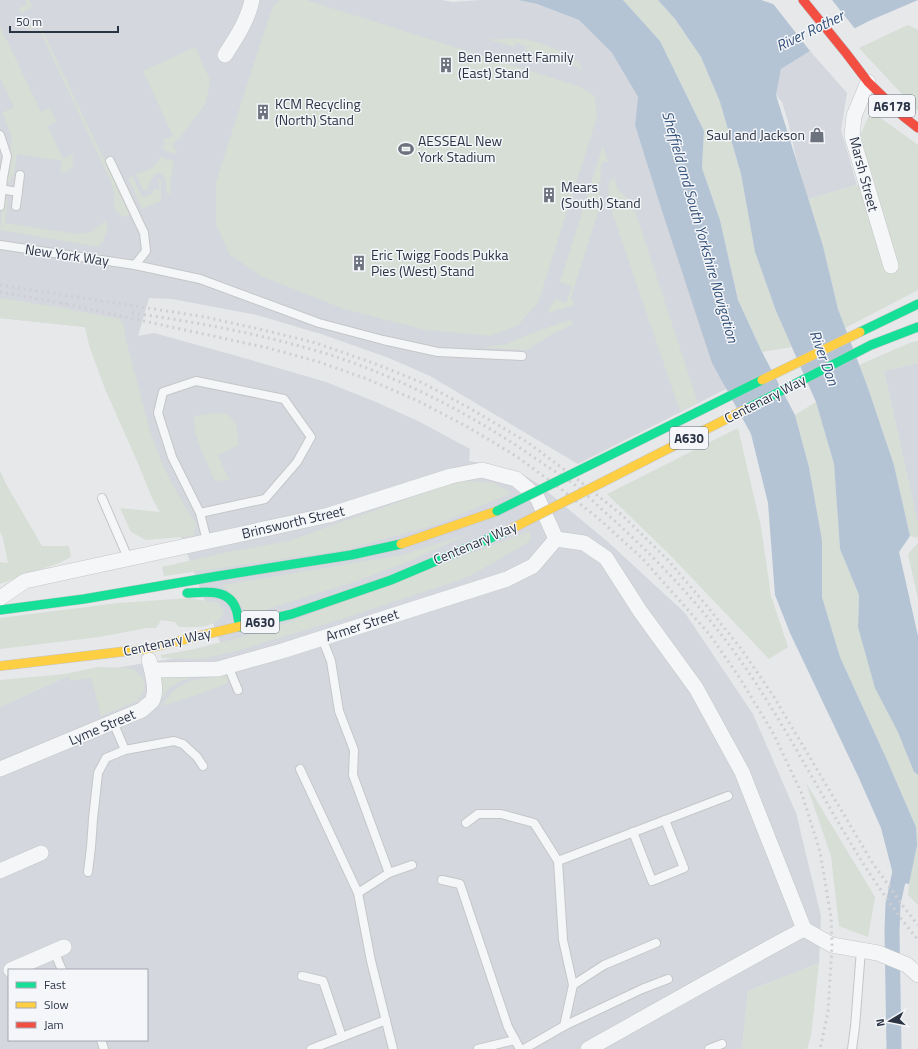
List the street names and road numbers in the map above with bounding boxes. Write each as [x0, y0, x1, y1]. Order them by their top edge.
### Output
road number: A6178 [869, 95, 915, 117]
street label: Marsh Street [844, 134, 885, 214]
street label: New York Way [24, 238, 111, 271]
street label: Centenary Way [720, 369, 809, 428]
road number: A630 [670, 427, 708, 449]
street label: Brinsworth Street [239, 499, 346, 544]
street label: Centenary Way [430, 515, 520, 570]
street label: Armer Street [322, 603, 401, 646]
road number: A630 [241, 611, 279, 633]
street label: Centenary Way [121, 622, 213, 661]
street label: Lyme Street [65, 703, 139, 750]

